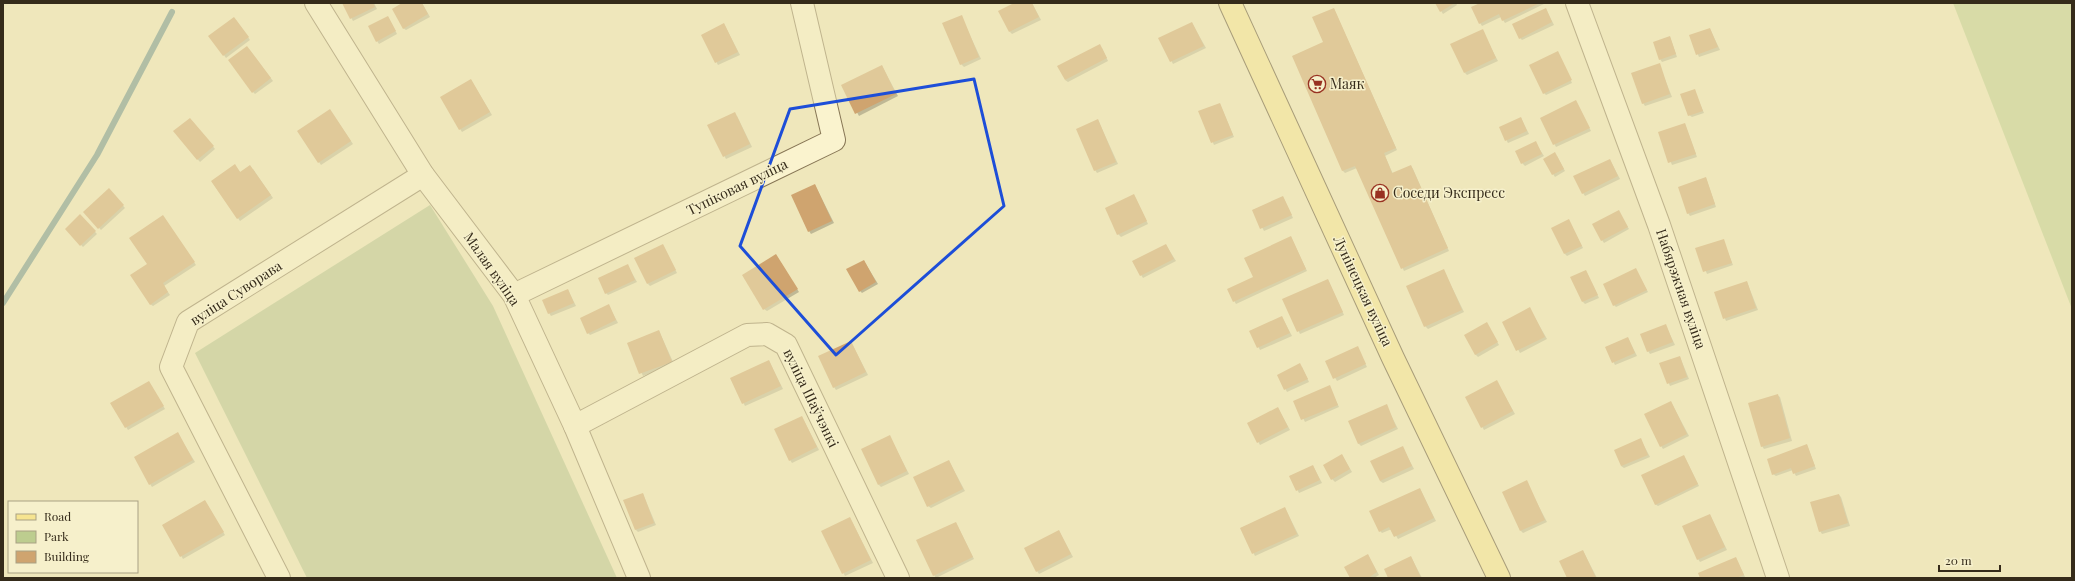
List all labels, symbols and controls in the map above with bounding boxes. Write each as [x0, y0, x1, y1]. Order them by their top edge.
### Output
supermarket icon: Маяк [1307, 74, 1327, 94]
place label: Маяк [1330, 74, 1365, 93]
street label: Тупіковая вуліца [683, 154, 790, 219]
shop icon: Соседи Экспресс [1370, 183, 1390, 203]
place label: Соседи Экспресс [1393, 183, 1505, 202]
street label: Набярэжная вуліца [1652, 226, 1711, 352]
street label: Малая вуліца [460, 228, 525, 309]
street label: Лунінецкая вуліца [1329, 231, 1397, 349]
street label: вуліца Суворава [186, 256, 285, 329]
street label: вуліца Шаўчэнкі [779, 345, 844, 450]
legend [8, 501, 138, 573]
text: Road [44, 508, 71, 524]
text: Park [44, 528, 69, 544]
scale bar [1939, 547, 2000, 573]
text: Building [44, 548, 90, 564]
text: 20 m [1945, 552, 1972, 568]

